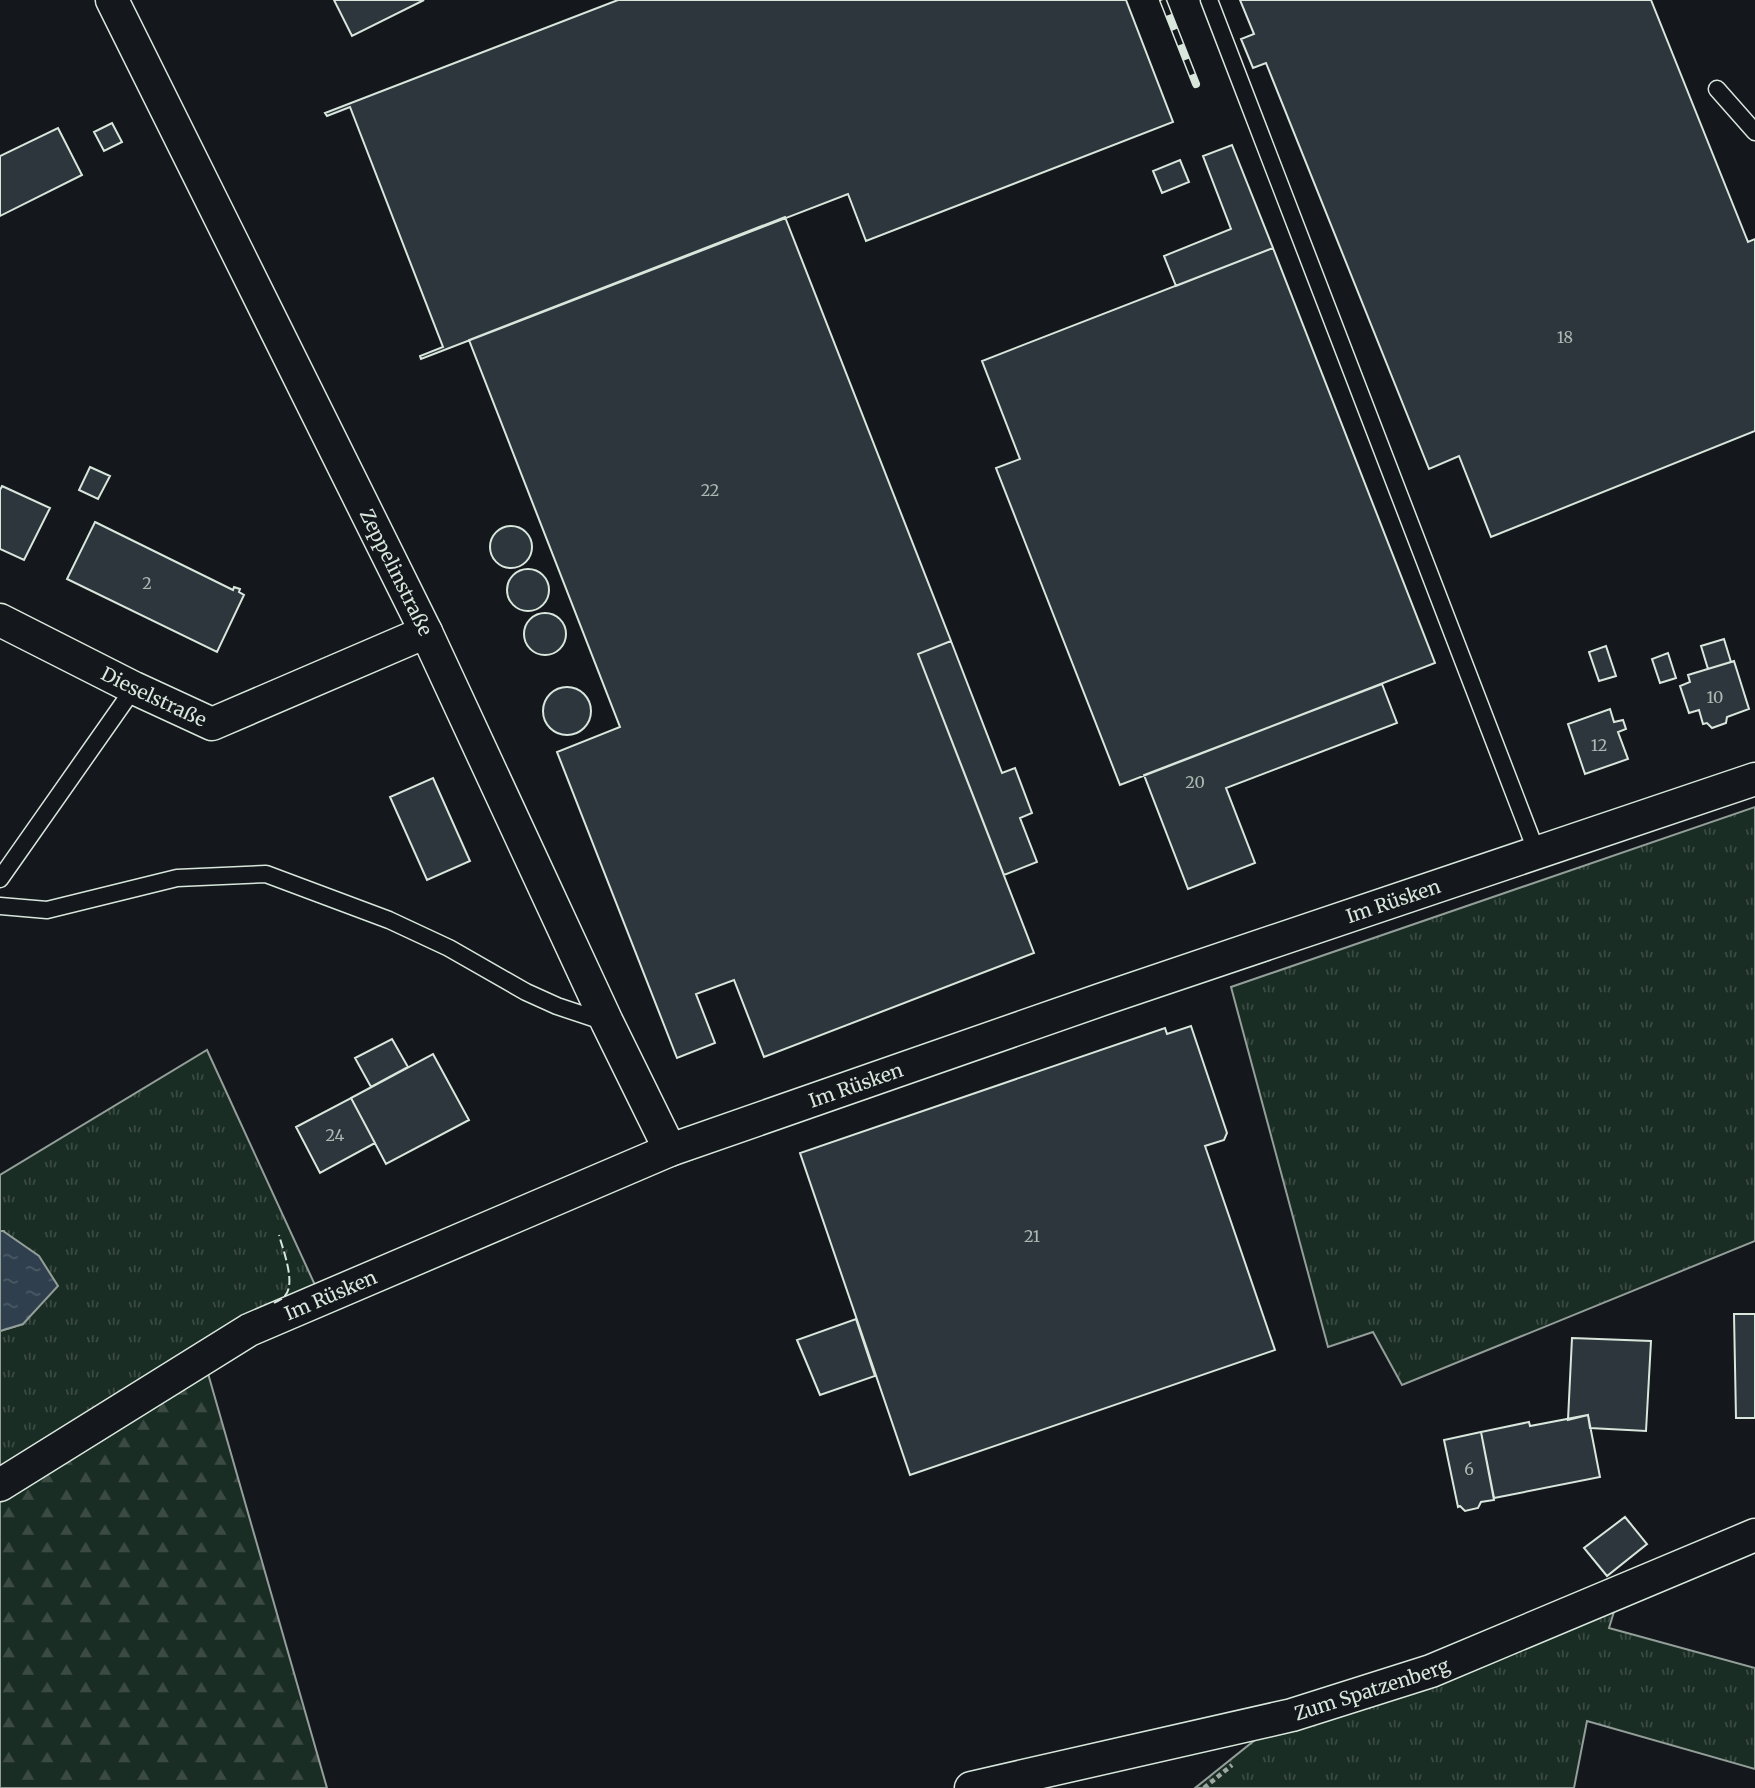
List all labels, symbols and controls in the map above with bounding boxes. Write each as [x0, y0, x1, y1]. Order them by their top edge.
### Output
house number: 18 [1557, 327, 1573, 347]
house number: 22 [701, 480, 719, 500]
street label: Zeppelinstraße [355, 505, 438, 640]
house number: 2 [142, 573, 152, 593]
street label: Dieselstraße [97, 661, 210, 732]
house number: 10 [1707, 687, 1723, 707]
house number: 12 [1591, 735, 1607, 755]
house number: 20 [1185, 772, 1205, 792]
street label: Im Rüsken [1343, 874, 1444, 928]
street label: Im Rüsken [806, 1058, 907, 1113]
house number: 24 [326, 1125, 345, 1145]
house number: 21 [1024, 1226, 1040, 1246]
street label: Im Rüsken [281, 1265, 381, 1325]
house number: 6 [1464, 1459, 1474, 1479]
street label: Zum Spatzenberg [1291, 1652, 1453, 1726]

